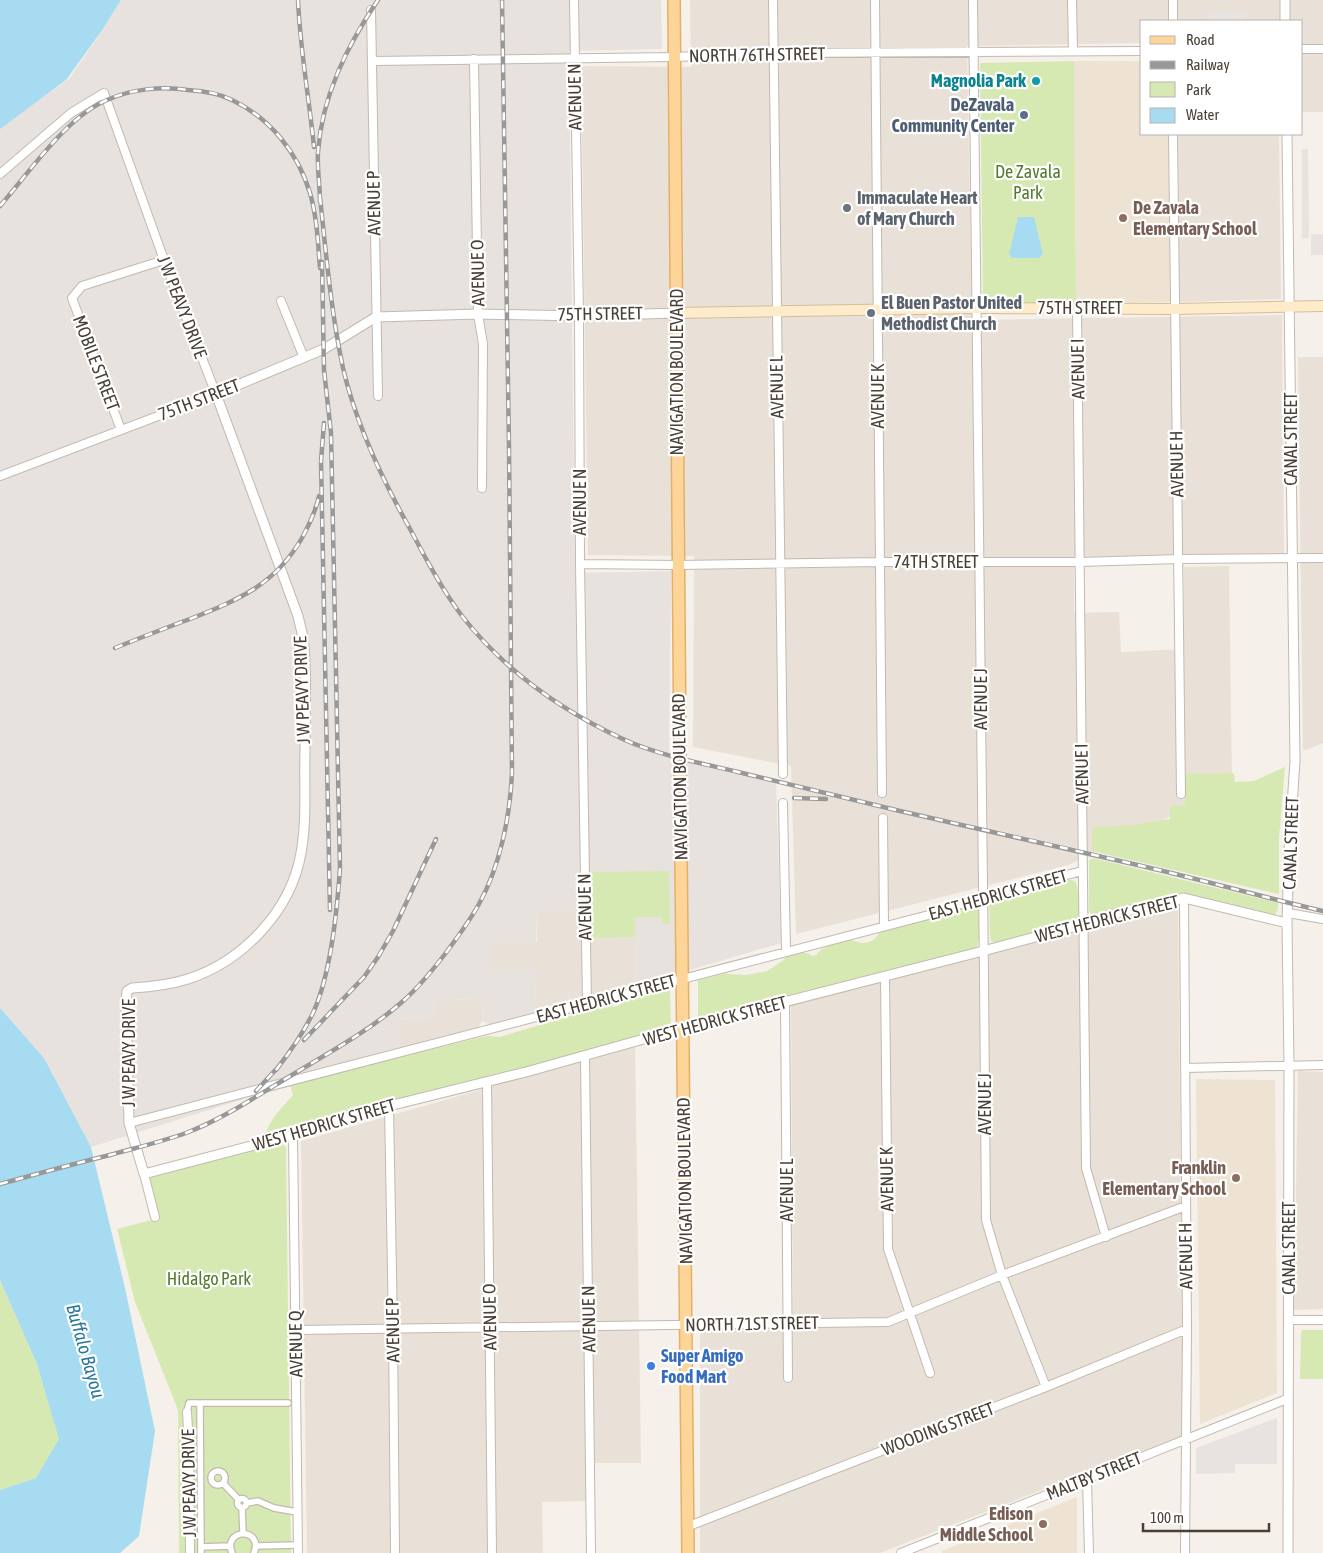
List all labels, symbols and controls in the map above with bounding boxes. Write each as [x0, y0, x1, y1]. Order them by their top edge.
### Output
legend [1140, 20, 1303, 135]
text: Road [1186, 31, 1215, 48]
street label: NORTH 76TH STREET [689, 43, 825, 66]
text: Railway [1186, 56, 1230, 73]
street label: AVENUE N [563, 63, 586, 131]
place label: Magnolia Park [931, 70, 1027, 91]
marker: Magnolia Park [1030, 75, 1042, 87]
text: Park [1186, 81, 1211, 98]
place label: DeZavala Community Center [891, 94, 1015, 136]
text: Water [1186, 106, 1219, 123]
marker: DeZavala Community Center [1018, 109, 1030, 121]
park label: De Zavala Park [995, 161, 1061, 203]
street label: AVENUE P [362, 170, 385, 236]
place label: Immaculate Heart of Mary Church [857, 187, 978, 229]
place label: De Zavala Elementary School [1133, 197, 1257, 239]
marker: Immaculate Heart of Mary Church [841, 202, 853, 214]
marker: De Zavala Elementary School [1117, 212, 1129, 224]
street label: AVENUE O [466, 239, 489, 307]
street label: J W PEAVY DRIVE [153, 253, 212, 361]
street label: NAVIGATION BOULEVARD [666, 289, 687, 455]
place label: El Buen Pastor United Methodist Church [881, 292, 1022, 334]
street label: 75TH STREET [1037, 297, 1123, 318]
street label: 75TH STREET [557, 302, 643, 325]
marker: El Buen Pastor United Methodist Church [865, 307, 877, 319]
street label: MOBILE STREET [69, 312, 124, 414]
street label: AVENUE I [1066, 338, 1089, 400]
street label: AVENUE L [765, 355, 788, 419]
street label: AVENUE K [867, 363, 888, 429]
street label: 75TH STREET [155, 374, 243, 425]
street label: CANAL STREET [1280, 392, 1301, 486]
street label: AVENUE H [1165, 430, 1188, 498]
street label: AVENUE N [569, 469, 590, 535]
street label: 74TH STREET [893, 551, 979, 572]
street label: J W PEAVY DRIVE [289, 635, 314, 744]
street label: AVENUE J [970, 668, 991, 730]
street label: NAVIGATION BOULEVARD [668, 693, 691, 861]
street label: AVENUE I [1070, 743, 1093, 805]
street label: CANAL STREET [1278, 796, 1303, 890]
street label: EAST HEDRICK STREET [926, 865, 1070, 924]
street label: AVENUE N [573, 873, 596, 941]
street label: WEST HEDRICK STREET [1033, 890, 1181, 947]
street label: EAST HEDRICK STREET [534, 970, 678, 1027]
street label: WEST HEDRICK STREET [641, 991, 789, 1050]
street label: J W PEAVY DRIVE [118, 999, 139, 1107]
street label: AVENUE J [974, 1073, 995, 1135]
street label: WEST HEDRICK STREET [250, 1094, 398, 1155]
street label: NAVIGATION BOULEVARD [673, 1097, 696, 1265]
street label: AVENUE K [875, 1146, 898, 1212]
place label: Franklin Elementary School [1102, 1157, 1226, 1199]
street label: AVENUE L [776, 1158, 797, 1222]
marker: Franklin Elementary School [1230, 1172, 1242, 1184]
street label: CANAL STREET [1278, 1201, 1299, 1295]
street label: AVENUE H [1174, 1222, 1197, 1290]
park label: Hidalgo Park [167, 1268, 251, 1289]
street label: AVENUE O [478, 1283, 501, 1351]
street label: AVENUE N [577, 1285, 600, 1353]
street label: AVENUE P [381, 1297, 404, 1363]
water label: Buffalo Bayou [62, 1301, 110, 1401]
street label: AVENUE Q [284, 1310, 307, 1378]
street label: NORTH 71ST STREET [685, 1312, 819, 1335]
place label: Super Amigo Food Mart [661, 1345, 744, 1387]
marker: Super Amigo Food Mart [645, 1360, 657, 1372]
street label: WOODING STREET [879, 1397, 997, 1460]
street label: J W PEAVY DRIVE [177, 1428, 200, 1537]
street label: MALTBY STREET [1043, 1447, 1145, 1504]
scale bar [1143, 1500, 1269, 1532]
place label: Edison Middle School [940, 1503, 1033, 1545]
text: 100 m [1150, 1509, 1184, 1526]
marker: Edison Middle School [1037, 1518, 1049, 1530]

